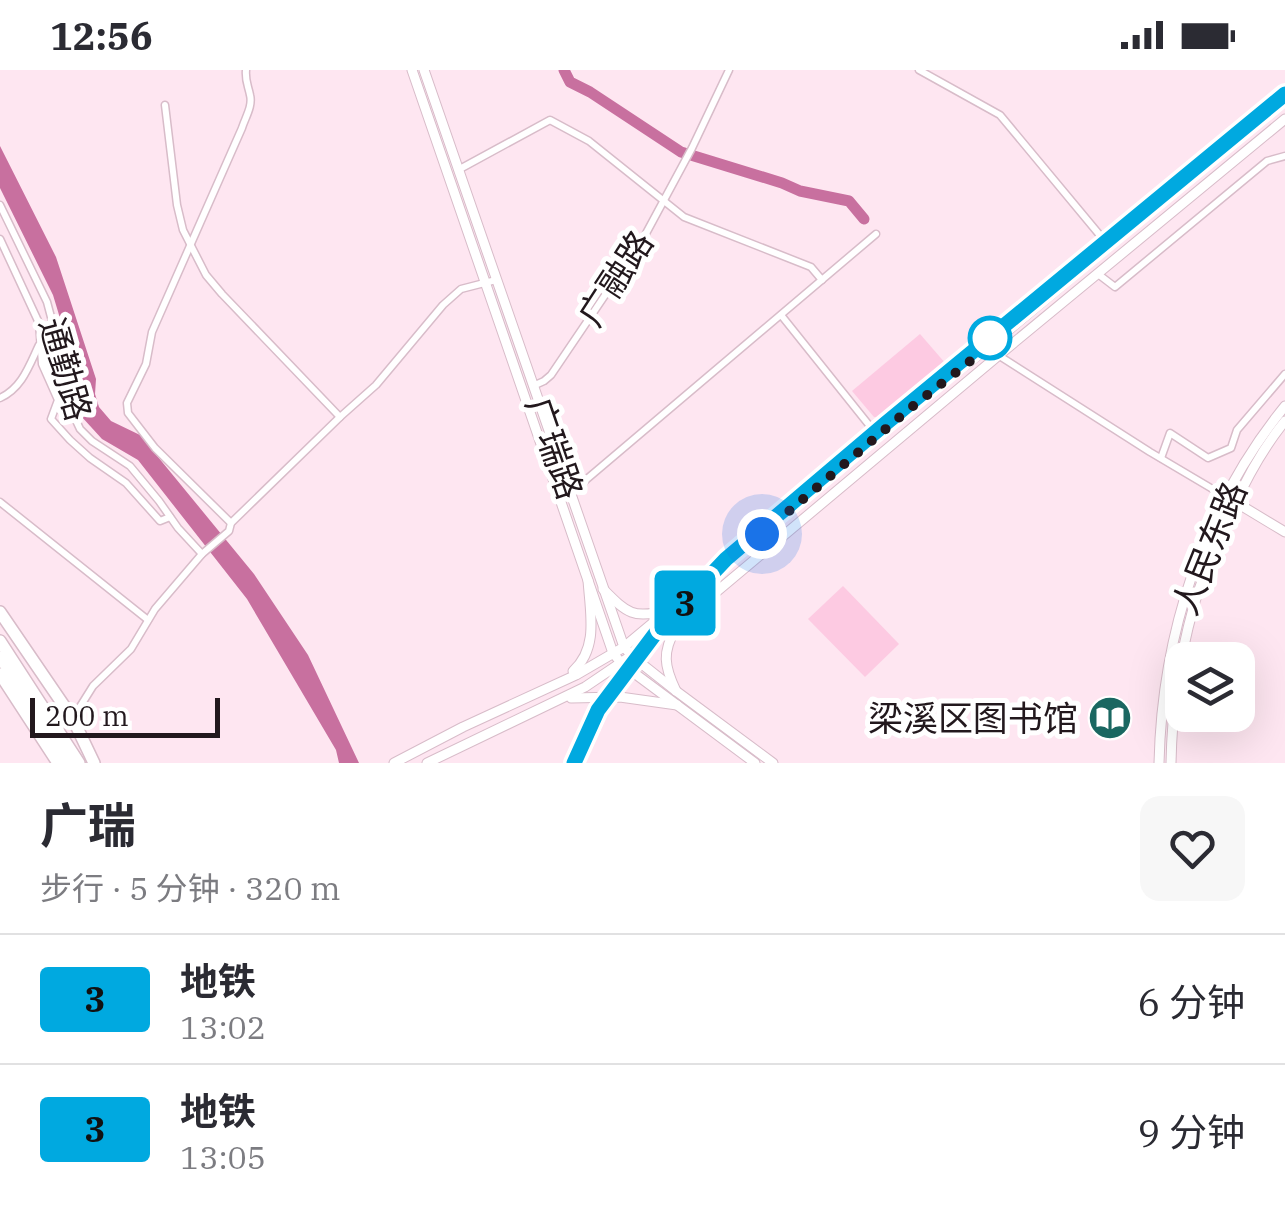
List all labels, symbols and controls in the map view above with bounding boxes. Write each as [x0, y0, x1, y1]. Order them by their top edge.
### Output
text: 12:56 [50, 11, 153, 60]
street label: 广融路 [567, 221, 663, 335]
street label: 通勤路 [29, 312, 103, 426]
unlabelled marker [969, 317, 1011, 359]
street label: 广瑞路 [516, 391, 594, 505]
street label: 人民东路 [1161, 474, 1257, 622]
your location [737, 509, 787, 559]
line badge: 3 [652, 570, 718, 636]
text: 3 [674, 580, 696, 626]
map controls [1165, 642, 1255, 732]
button: layers [1165, 642, 1255, 732]
scale bar [30, 693, 220, 738]
place label: 梁溪区图书馆 [868, 695, 1078, 741]
library icon: 梁溪区图书馆 [1087, 695, 1133, 741]
text: 200 m [45, 697, 129, 734]
text: 广瑞 [40, 794, 136, 856]
button: heart [1140, 796, 1245, 901]
text: 步行 · 5 分钟 · 320 m [40, 867, 341, 909]
text: 地铁 [180, 956, 256, 1005]
text: 3 [84, 976, 106, 1022]
text: 6 分钟 [1137, 977, 1245, 1026]
text: 13:02 [180, 1006, 266, 1048]
text: 地铁 [180, 1086, 256, 1135]
text: 3 [84, 1106, 106, 1152]
text: 9 分钟 [1137, 1107, 1245, 1156]
text: 13:05 [180, 1136, 266, 1178]

